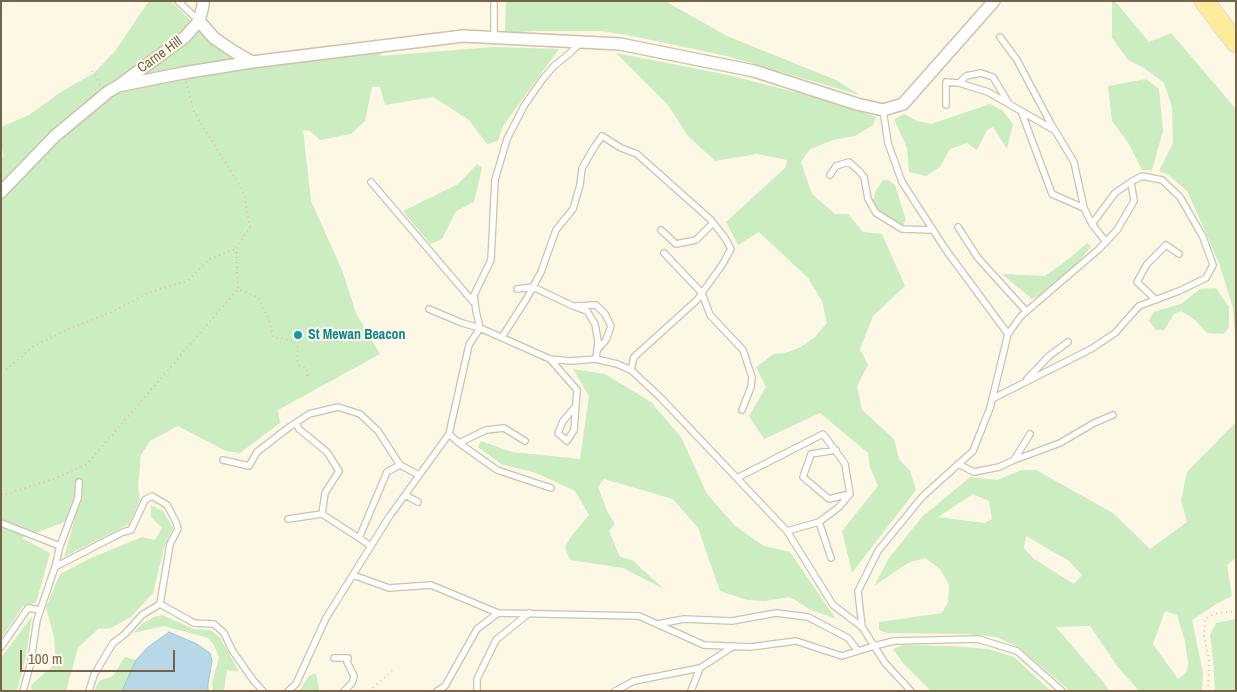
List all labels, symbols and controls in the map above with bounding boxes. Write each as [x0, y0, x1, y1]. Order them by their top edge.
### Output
street label: Carne Hill [134, 33, 186, 77]
place label: St Mewan Beacon [308, 327, 406, 343]
marker: St Mewan Beacon [292, 329, 304, 341]
scale bar [22, 640, 178, 672]
text: 100 m [28, 648, 62, 669]

